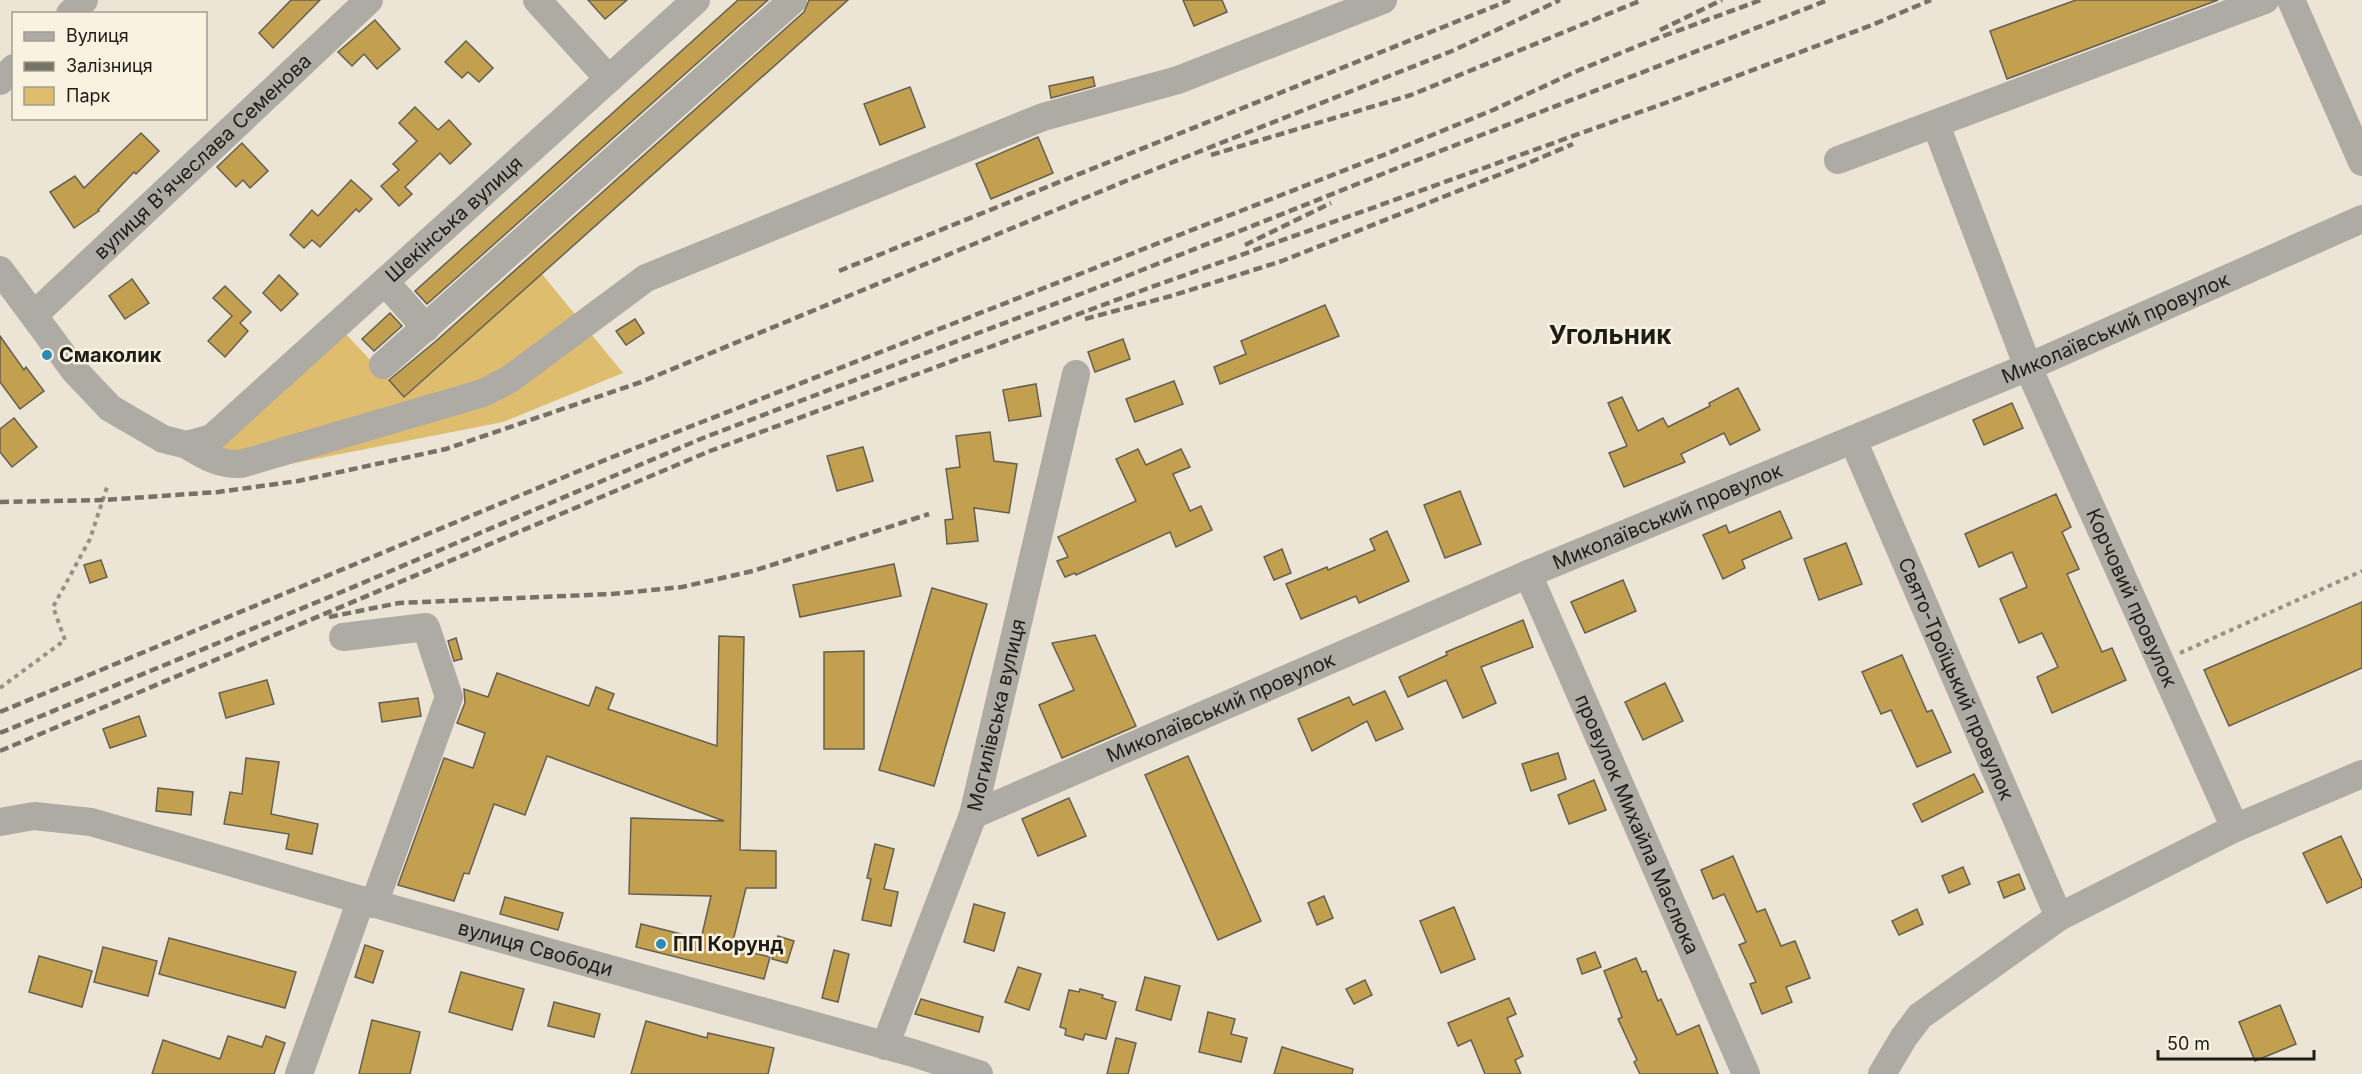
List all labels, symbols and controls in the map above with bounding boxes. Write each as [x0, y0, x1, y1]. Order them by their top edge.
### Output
legend [12, 12, 207, 120]
text: Вулиця [66, 25, 129, 46]
street label: вулиця В'ячеслава Семенова [89, 49, 316, 264]
text: Залізниця [66, 55, 153, 76]
text: Парк [66, 85, 111, 106]
street label: Шекінська вулиця [380, 151, 527, 287]
street label: Миколаївський провулок [1998, 267, 2233, 389]
district label: Угольник [1549, 319, 1672, 350]
place label: Смаколик [59, 343, 162, 367]
marker: Смаколик [40, 348, 54, 362]
street label: Миколаївський провулок [1549, 458, 1786, 575]
street label: Корчовий провулок [2081, 505, 2182, 691]
street label: Свято-Троїцький провулок [1893, 554, 2019, 804]
street label: Могилівська вулиця [962, 616, 1030, 814]
street label: Миколаївський провулок [1103, 647, 1339, 768]
street label: провулок Михайла Маслюка [1570, 691, 1704, 958]
street label: вулиця Свободи [455, 915, 616, 981]
place label: ПП Корунд [673, 932, 784, 956]
marker: ПП Корунд [654, 937, 668, 951]
scale bar [2158, 1023, 2314, 1061]
text: 50 m [2167, 1033, 2210, 1054]

